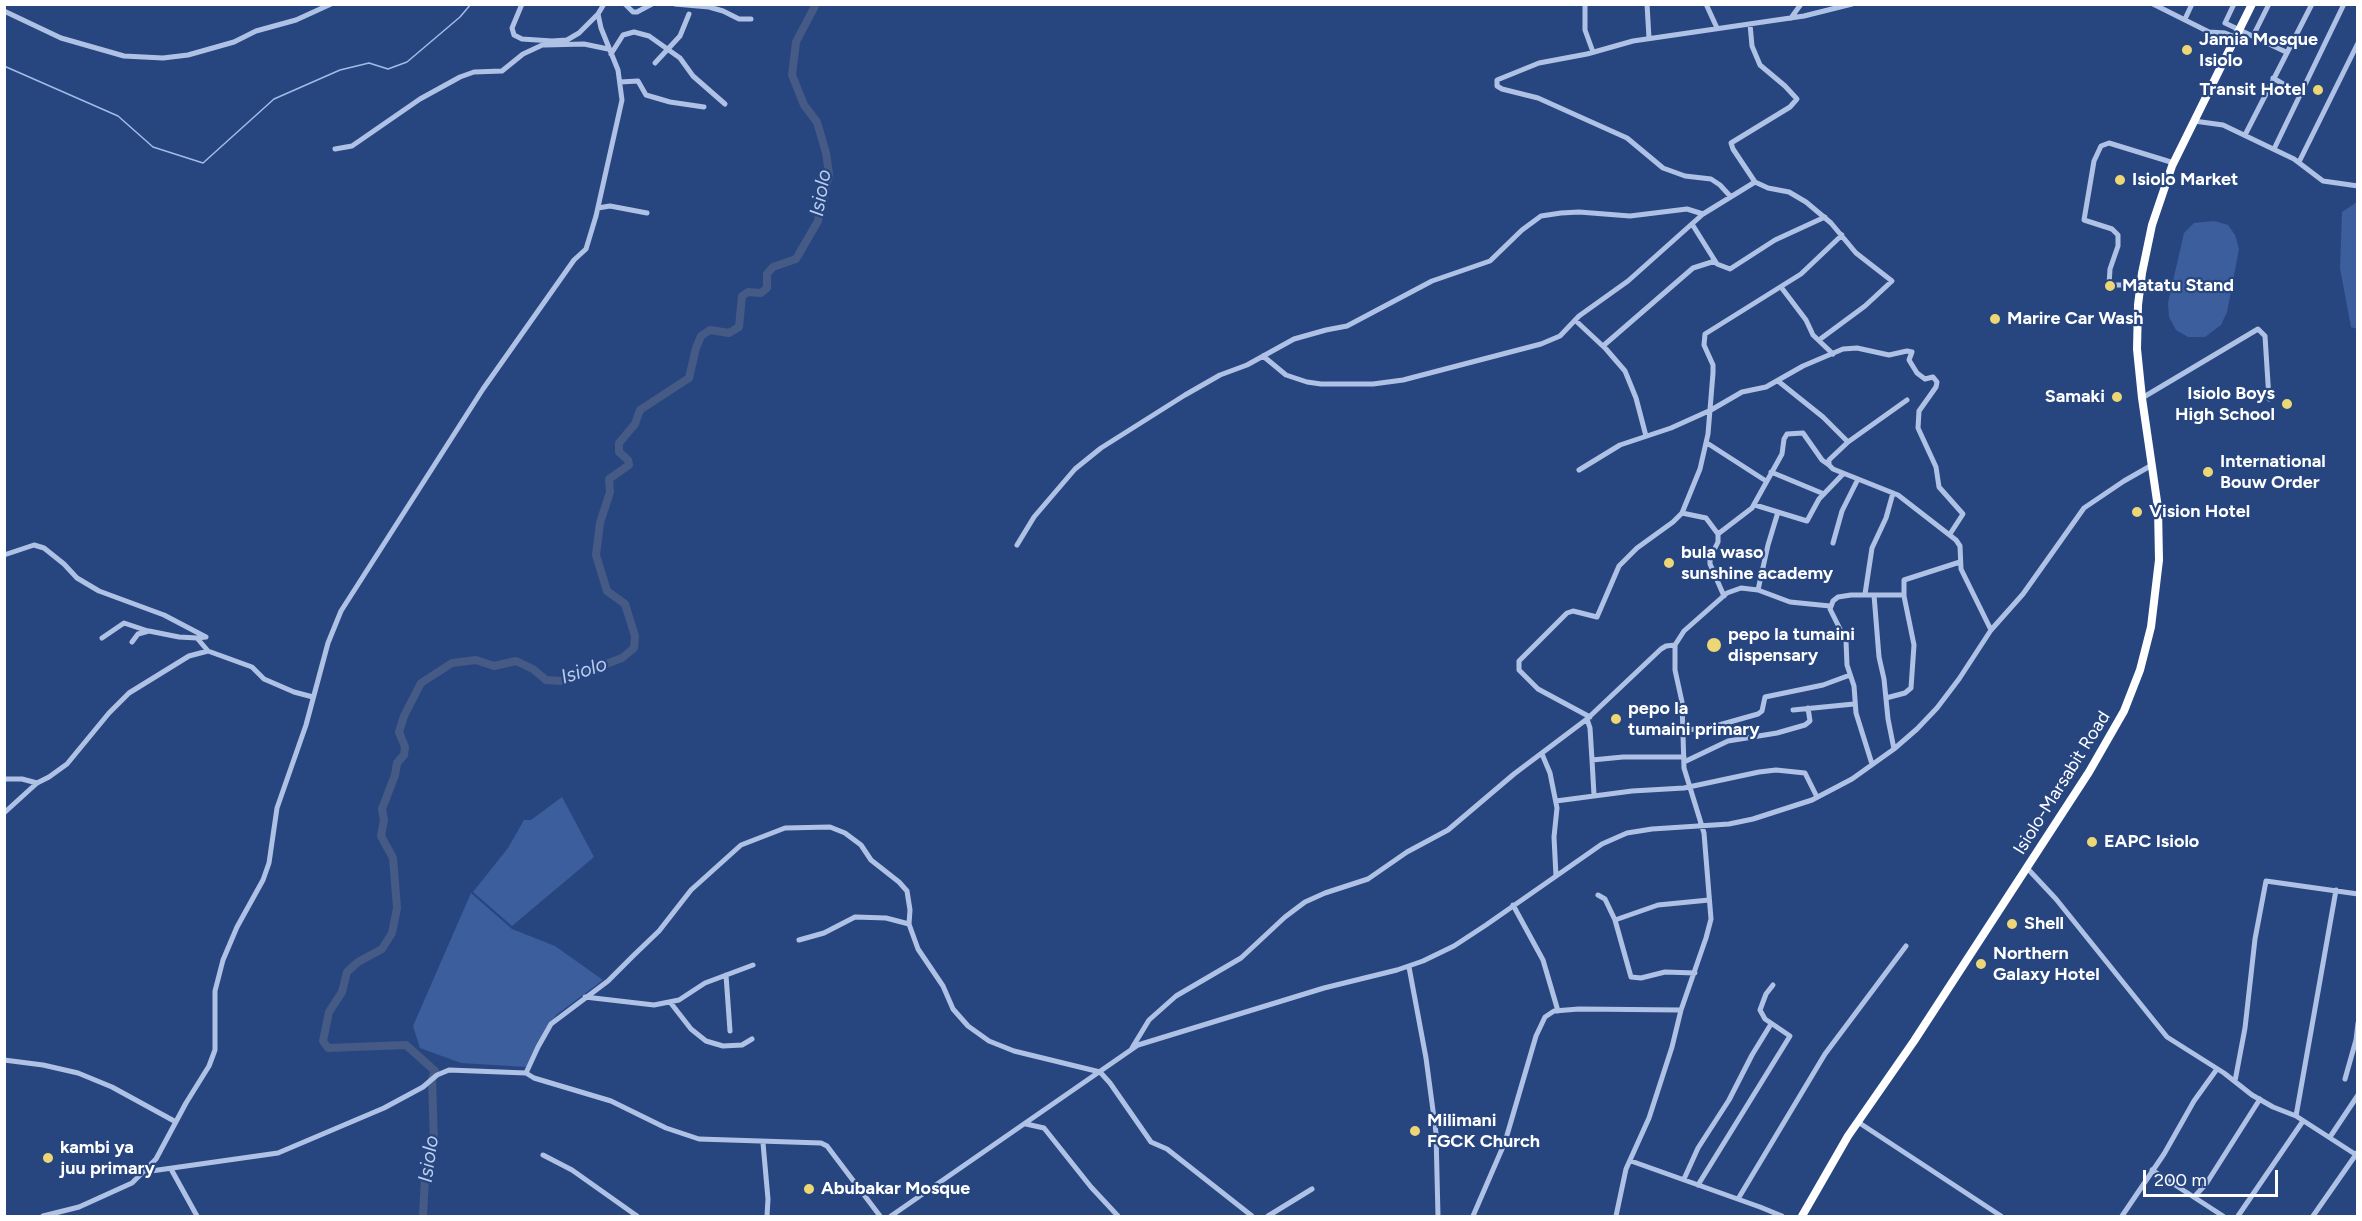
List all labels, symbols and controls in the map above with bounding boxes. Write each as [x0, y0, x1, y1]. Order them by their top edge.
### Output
place label: Jamia Mosque Isiolo [2199, 29, 2318, 72]
marker: Jamia Mosque Isiolo [2180, 43, 2194, 57]
place label: Transit Hotel [2199, 79, 2306, 101]
marker: Transit Hotel [2311, 83, 2325, 97]
water label: Isiolo [805, 168, 837, 218]
place label: Isiolo Market [2132, 169, 2238, 191]
marker: Isiolo Market [2113, 173, 2127, 187]
place label: Matatu Stand [2122, 275, 2234, 297]
marker: Matatu Stand [2103, 279, 2117, 293]
place label: Marire Car Wash [2007, 308, 2144, 330]
marker: Marire Car Wash [1988, 312, 2002, 326]
place label: Isiolo Boys High School [2175, 383, 2275, 426]
place label: Samaki [2045, 386, 2105, 408]
marker: Samaki [2110, 390, 2124, 404]
marker: Isiolo Boys High School [2280, 397, 2294, 411]
place label: International Bouw Order [2220, 451, 2326, 494]
marker: International Bouw Order [2201, 465, 2215, 479]
place label: Vision Hotel [2149, 501, 2250, 523]
marker: Vision Hotel [2130, 505, 2144, 519]
place label: bula waso sunshine academy [1681, 542, 1833, 584]
marker: bula waso sunshine academy [1662, 556, 1676, 570]
place label: pepo la tumaini dispensary [1728, 624, 1855, 666]
marker: pepo la tumaini dispensary [1705, 636, 1723, 654]
water label: Isiolo [558, 652, 610, 690]
place label: pepo la tumaini primary [1628, 698, 1760, 740]
street label: Isiolo-Marsabit Road [2009, 707, 2115, 859]
marker: pepo la tumaini primary [1609, 712, 1623, 726]
place label: EAPC Isiolo [2104, 831, 2199, 853]
marker: EAPC Isiolo [2085, 835, 2099, 849]
place label: Shell [2024, 913, 2064, 935]
marker: Shell [2005, 917, 2019, 931]
place label: Northern Galaxy Hotel [1993, 943, 2100, 986]
marker: Northern Galaxy Hotel [1974, 957, 1988, 971]
place label: Milimani FGCK Church [1427, 1110, 1540, 1152]
marker: Milimani FGCK Church [1408, 1124, 1422, 1138]
water label: Isiolo [414, 1134, 444, 1184]
place label: kambi ya juu primary [60, 1137, 155, 1180]
marker: kambi ya juu primary [41, 1151, 55, 1165]
scale bar [2146, 1158, 2281, 1196]
text: 200 m [2154, 1169, 2207, 1191]
place label: Abubakar Mosque [821, 1178, 970, 1200]
marker: Abubakar Mosque [802, 1182, 816, 1196]

